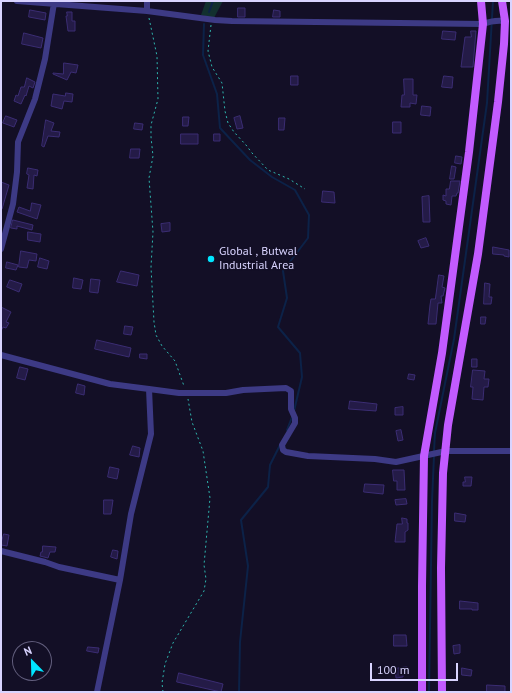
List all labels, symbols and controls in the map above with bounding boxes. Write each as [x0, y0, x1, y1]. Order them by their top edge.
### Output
place label: Global , Butwal Industrial Area [219, 245, 297, 273]
marker: Global , Butwal Industrial Area [206, 254, 216, 264]
north arrow [12, 641, 52, 681]
text: N [22, 643, 34, 659]
scale bar [372, 655, 460, 681]
text: 100 m [377, 662, 410, 677]

